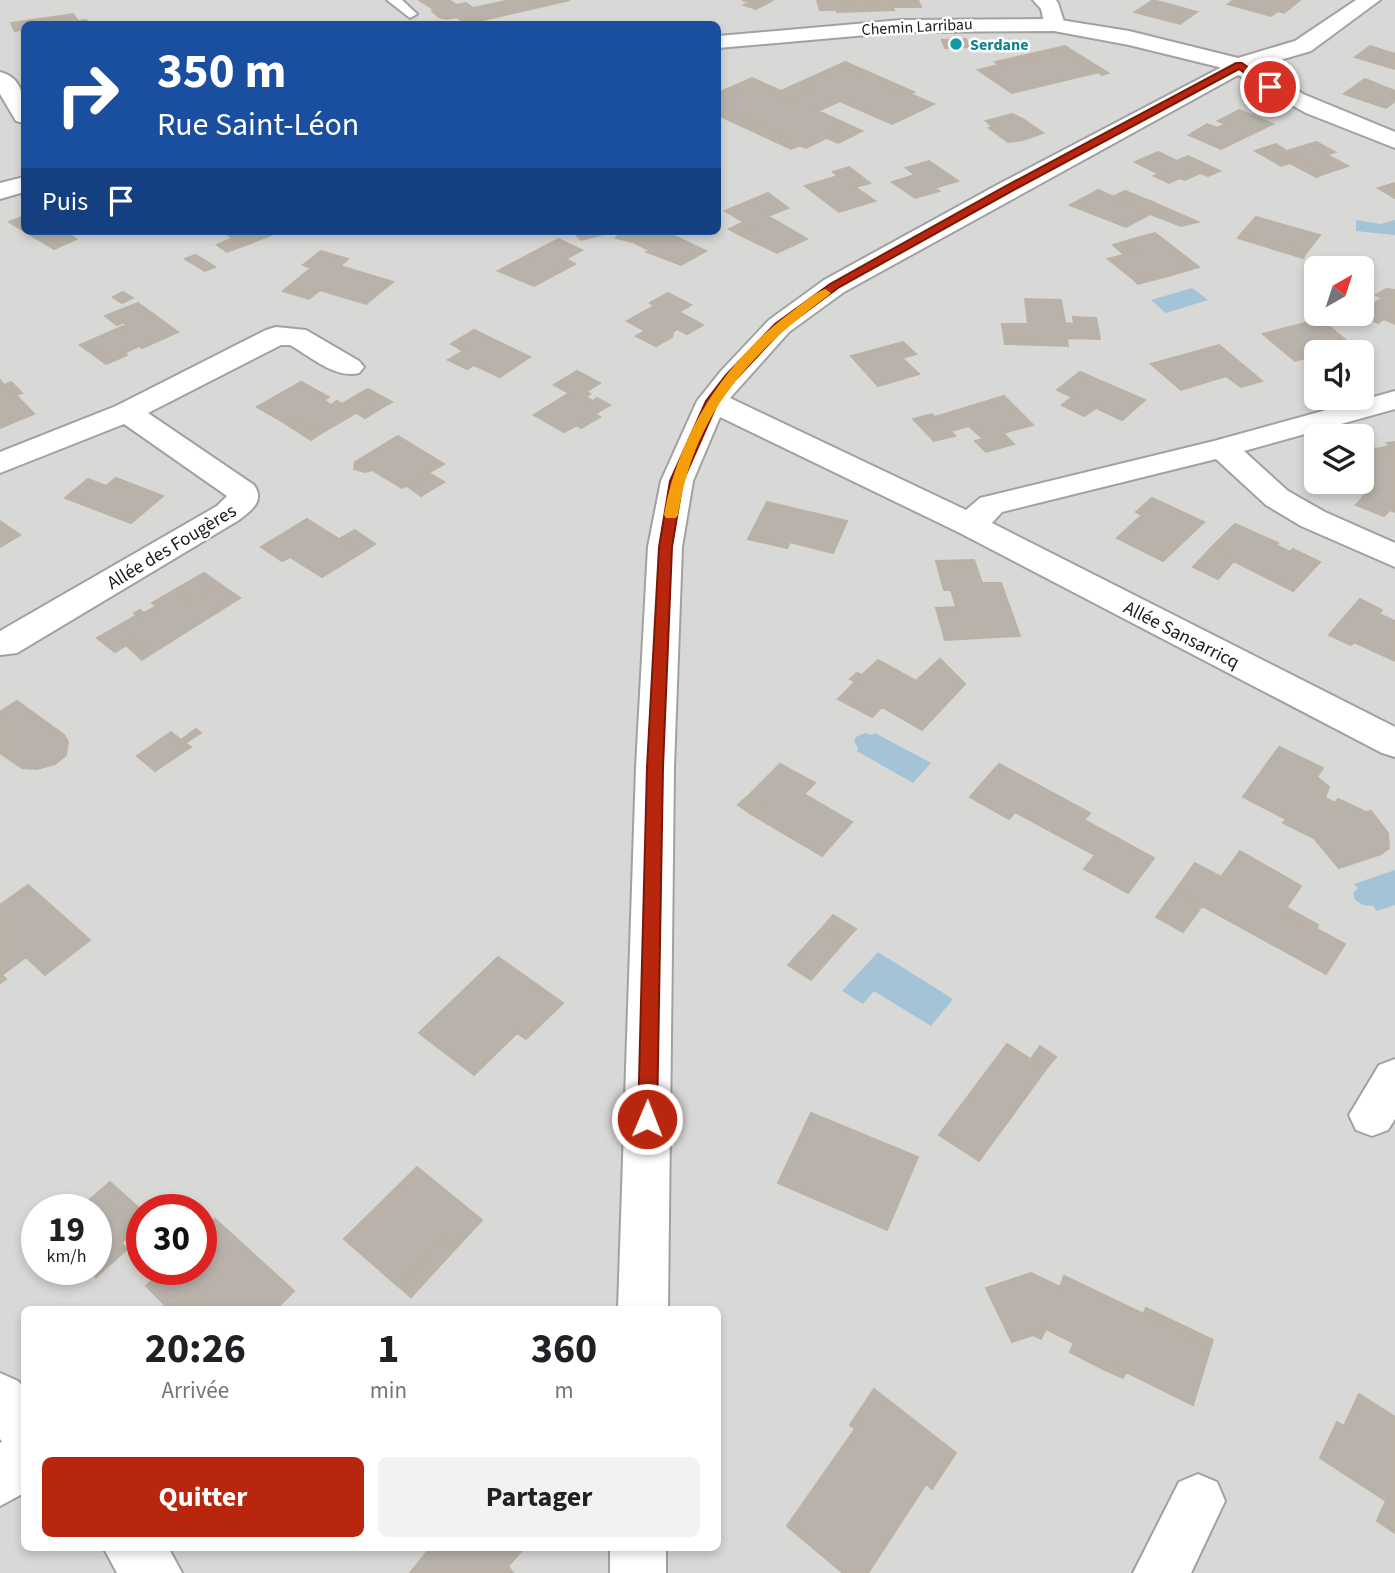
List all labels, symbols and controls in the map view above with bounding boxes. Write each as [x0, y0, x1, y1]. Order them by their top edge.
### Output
street label: Chemin Larribau [861, 13, 973, 41]
place label: Serdane [970, 34, 1028, 56]
marker: Serdane [948, 36, 964, 52]
text: 350 m [157, 37, 286, 107]
icon: right [42, 49, 133, 140]
pin [1240, 57, 1300, 117]
icon: arrive [1251, 68, 1289, 106]
text: Rue Saint-Léon [157, 102, 359, 148]
icon: arrive [102, 182, 140, 220]
text: Puis [42, 183, 88, 220]
north arrow [1304, 256, 1374, 326]
map controls [1304, 256, 1374, 494]
button: sound [1304, 340, 1374, 410]
button: layers [1304, 424, 1374, 494]
street label: Allée des Fougères [102, 498, 242, 597]
street label: Allée Sansarricq [1119, 594, 1244, 676]
position arrow [610, 1082, 684, 1156]
speed limit sign: 30 [126, 1194, 217, 1285]
text: 19 [48, 1205, 85, 1255]
text: km/h [47, 1244, 86, 1269]
text: 20:26 [145, 1319, 246, 1379]
text: 1 [377, 1319, 399, 1379]
text: 360 [531, 1319, 597, 1379]
text: Arrivée [162, 1374, 229, 1407]
text: min [370, 1374, 407, 1407]
text: m [554, 1374, 574, 1407]
button: Quitter [42, 1457, 364, 1537]
button: Partager [378, 1457, 700, 1537]

